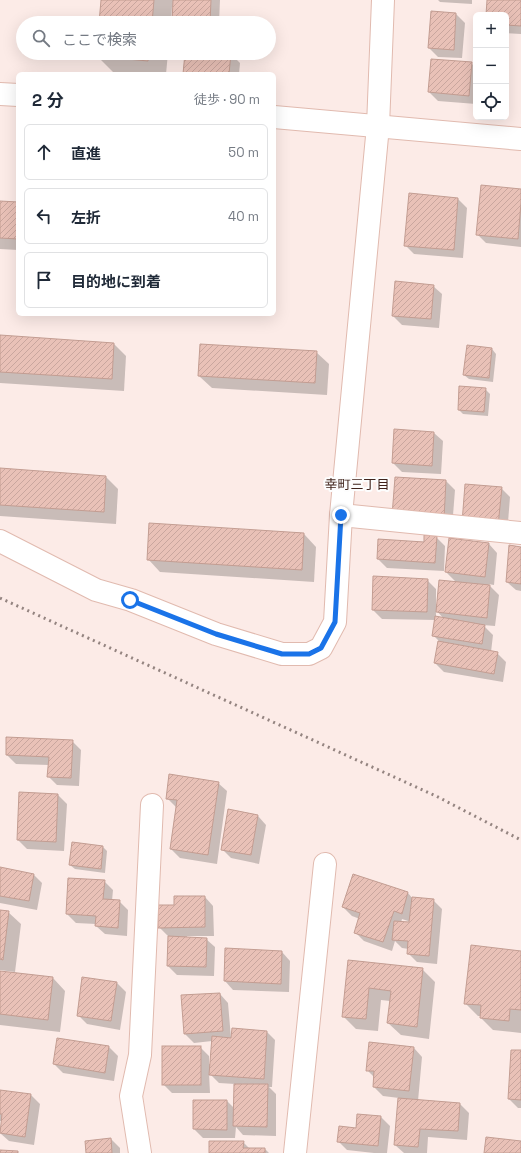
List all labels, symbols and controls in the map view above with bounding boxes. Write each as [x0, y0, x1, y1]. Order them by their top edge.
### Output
map controls [473, 12, 509, 120]
button: + [473, 12, 509, 48]
search box [16, 16, 276, 60]
icon: search [30, 27, 52, 49]
text: ここで検索 [62, 30, 137, 49]
button: − [473, 48, 509, 84]
button: locate [473, 84, 509, 120]
text: 2 分 [32, 89, 63, 111]
text: 徒歩 · 90 m [194, 91, 260, 108]
icon: ahead [33, 141, 55, 163]
text: 直進 [71, 144, 101, 163]
text: 50 m [228, 144, 259, 161]
icon: left [33, 205, 55, 227]
text: 左折 [71, 208, 101, 227]
text: 40 m [228, 208, 259, 225]
icon: arrive [33, 269, 55, 291]
text: 目的地に到着 [71, 272, 161, 291]
district label: 幸町三丁目 [324, 476, 390, 493]
route end [332, 506, 350, 524]
route start [121, 591, 139, 609]

